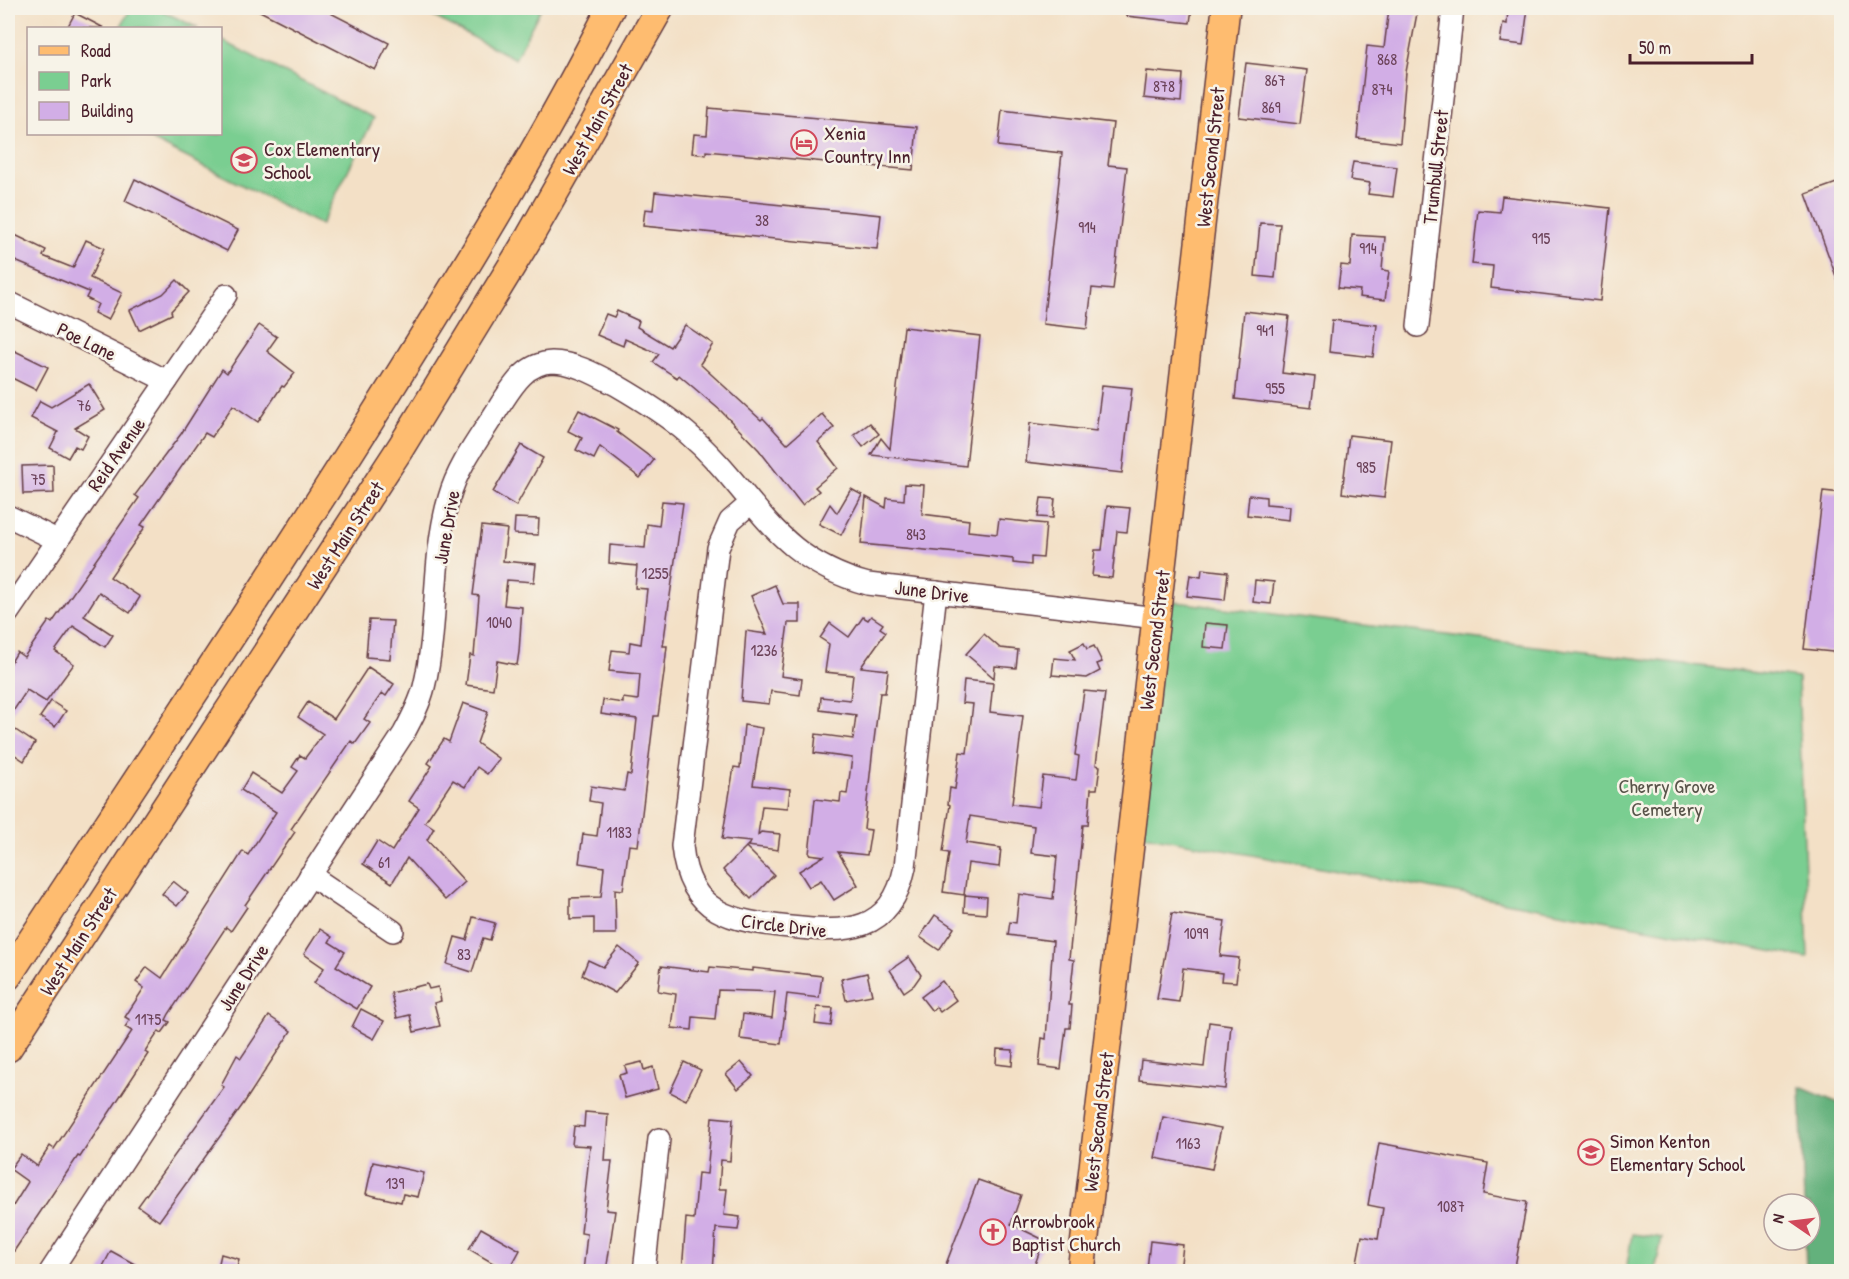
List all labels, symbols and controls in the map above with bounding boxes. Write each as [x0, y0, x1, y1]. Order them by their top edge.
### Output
legend [27, 27, 222, 135]
scale bar [1630, 27, 1752, 65]
text: 50 m [1639, 35, 1671, 60]
text: Road [81, 38, 111, 63]
house number: 868 [1377, 48, 1397, 70]
street label: West Main Street [555, 57, 639, 180]
text: Park [81, 68, 112, 93]
house number: 867 [1264, 69, 1286, 91]
house number: 878 [1153, 75, 1175, 97]
house number: 874 [1372, 78, 1392, 100]
street label: West Second Street [1189, 85, 1231, 228]
house number: 869 [1261, 96, 1281, 118]
text: Building [81, 98, 133, 123]
street label: Trumbull Street [1416, 107, 1455, 225]
place label: Xenia Country Inn [824, 119, 910, 169]
hotel icon: Xenia Country Inn [789, 128, 819, 158]
place label: Cox Elementary School [264, 135, 380, 185]
school or university icon: Cox Elementary School [229, 145, 259, 175]
house number: 38 [755, 209, 769, 231]
house number: 914 [1078, 216, 1096, 238]
house number: 915 [1532, 227, 1550, 249]
house number: 914 [1359, 237, 1377, 259]
street label: Poe Lane [53, 315, 121, 367]
house number: 941 [1256, 319, 1274, 341]
house number: 955 [1265, 377, 1285, 399]
house number: 76 [77, 394, 91, 416]
street label: Reid Avenue [81, 412, 151, 496]
house number: 985 [1356, 456, 1376, 478]
house number: 75 [31, 468, 46, 490]
street label: West Main Street [300, 475, 391, 594]
street label: June Drive [426, 488, 466, 566]
house number: 843 [906, 523, 926, 545]
house number: 1255 [642, 562, 669, 584]
street label: West Second Street [1132, 568, 1176, 711]
street label: June Drive [893, 573, 971, 609]
house number: 1040 [486, 611, 512, 633]
house number: 1236 [751, 639, 777, 661]
park label: Cherry Grove Cemetery [1618, 772, 1716, 822]
house number: 1183 [606, 821, 632, 843]
house number: 61 [378, 851, 390, 873]
street label: West Main Street [33, 881, 124, 1000]
street label: Circle Drive [739, 906, 829, 944]
house number: 1099 [1184, 922, 1208, 944]
street label: June Drive [211, 938, 275, 1016]
house number: 83 [457, 943, 471, 965]
house number: 1175 [135, 1008, 161, 1030]
street label: West Second Street [1076, 1050, 1120, 1193]
place label: Simon Kenton Elementary School [1610, 1127, 1746, 1177]
house number: 1163 [1175, 1132, 1201, 1154]
school or university icon: Simon Kenton Elementary School [1576, 1137, 1606, 1167]
house number: 139 [386, 1172, 405, 1194]
north arrow [1762, 1192, 1822, 1252]
house number: 1087 [1437, 1195, 1465, 1217]
place label: Arrowbrook Baptist Church [1012, 1207, 1120, 1257]
text: N [1766, 1211, 1789, 1225]
church icon: Arrowbrook Baptist Church [978, 1217, 1008, 1247]

